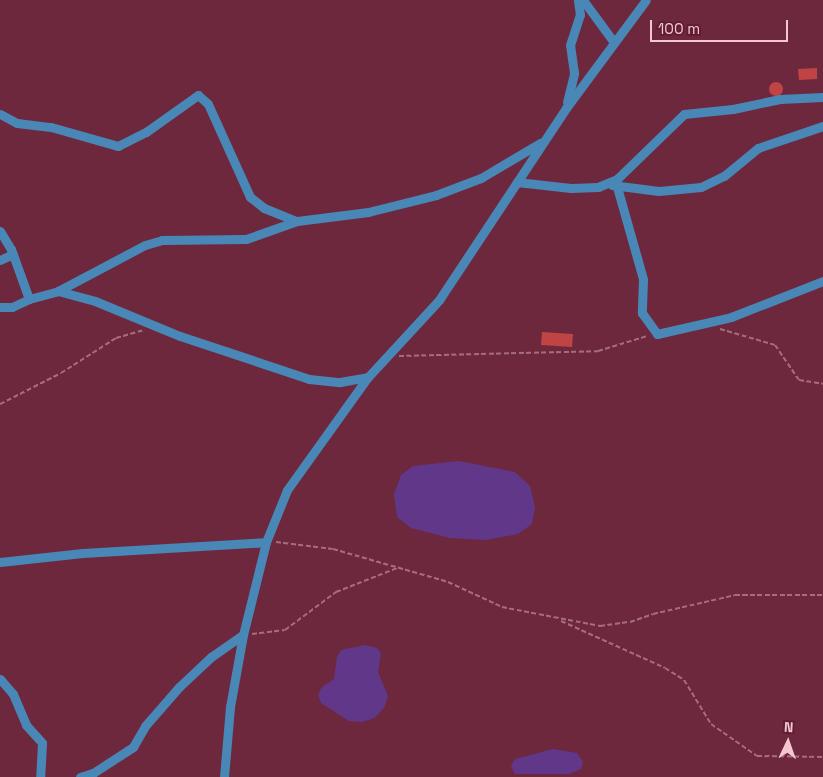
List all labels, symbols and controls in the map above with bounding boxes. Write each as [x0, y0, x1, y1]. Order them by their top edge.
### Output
scale bar [653, 10, 790, 42]
text: 100 m [658, 19, 700, 38]
north arrow [763, 717, 813, 767]
text: N [784, 718, 794, 736]

